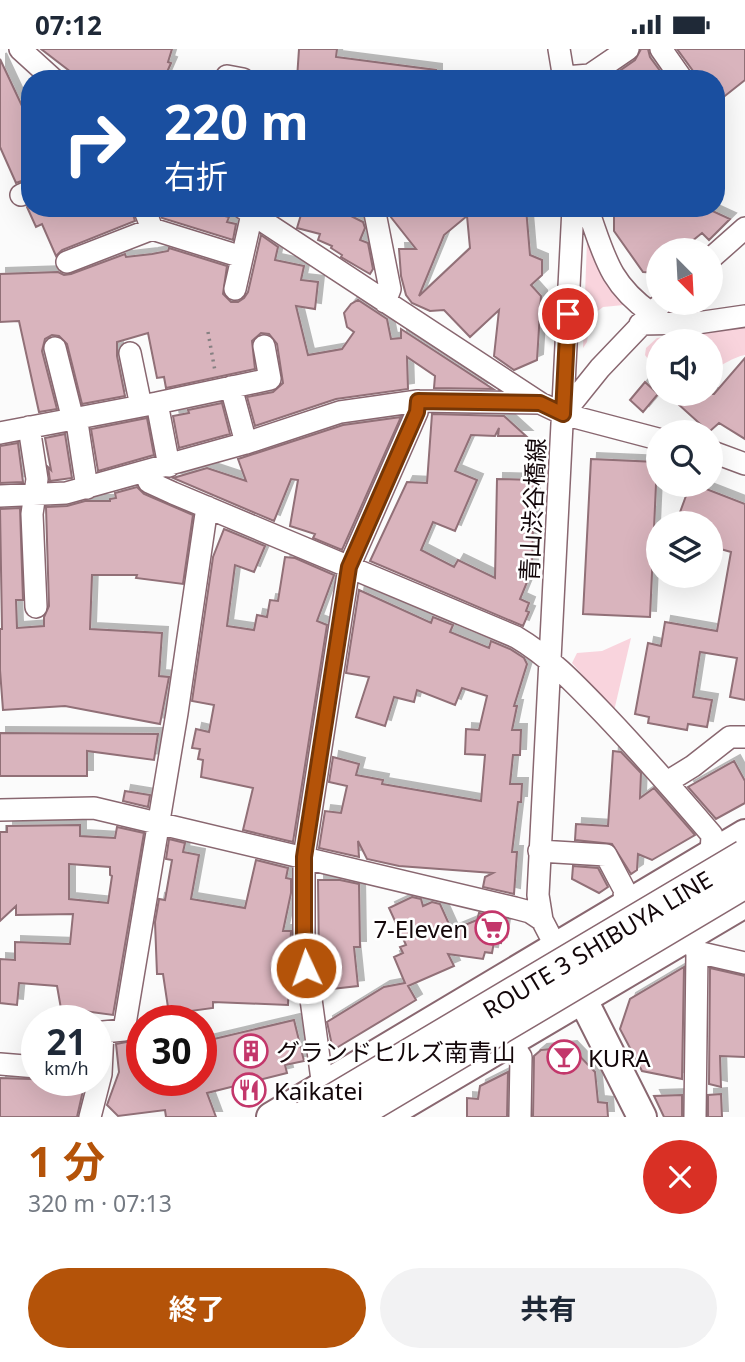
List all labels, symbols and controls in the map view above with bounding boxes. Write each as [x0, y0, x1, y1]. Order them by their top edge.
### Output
text: 07:12 [35, 7, 102, 43]
text: 220 m [164, 88, 309, 154]
icon: right [49, 98, 140, 189]
text: 右折 [164, 154, 228, 197]
north arrow [646, 238, 723, 315]
map controls [646, 238, 723, 588]
pin [538, 284, 598, 344]
icon: arrive [549, 295, 587, 333]
button: sound [646, 329, 723, 406]
button: search [646, 420, 723, 497]
street label: 青山渋谷橋線 [512, 437, 552, 583]
button: layers [646, 511, 723, 588]
street label: ROUTE 3 SHIBUYA LINE [476, 862, 718, 1026]
supermarket icon: 7-Eleven [473, 909, 511, 947]
place label: 7-Eleven [373, 912, 468, 945]
position arrow [269, 931, 343, 1005]
speed limit sign: 30 [126, 1005, 217, 1096]
text: 21 [46, 1018, 87, 1065]
building icon: グランドヒルズ南青山 [232, 1032, 270, 1070]
place label: グランドヒルズ南青山 [276, 1035, 516, 1068]
bar icon: KURA [545, 1038, 583, 1076]
place label: KURA [588, 1041, 651, 1074]
text: km/h [44, 1056, 89, 1080]
restaurant icon: Kaikatei [230, 1071, 268, 1109]
place label: Kaikatei [274, 1074, 363, 1107]
text: 1 分 [28, 1132, 105, 1189]
button: close [643, 1140, 717, 1214]
text: 320 m · 07:13 [28, 1187, 172, 1219]
button: 終了 [28, 1268, 366, 1348]
button: 共有 [380, 1268, 717, 1348]

